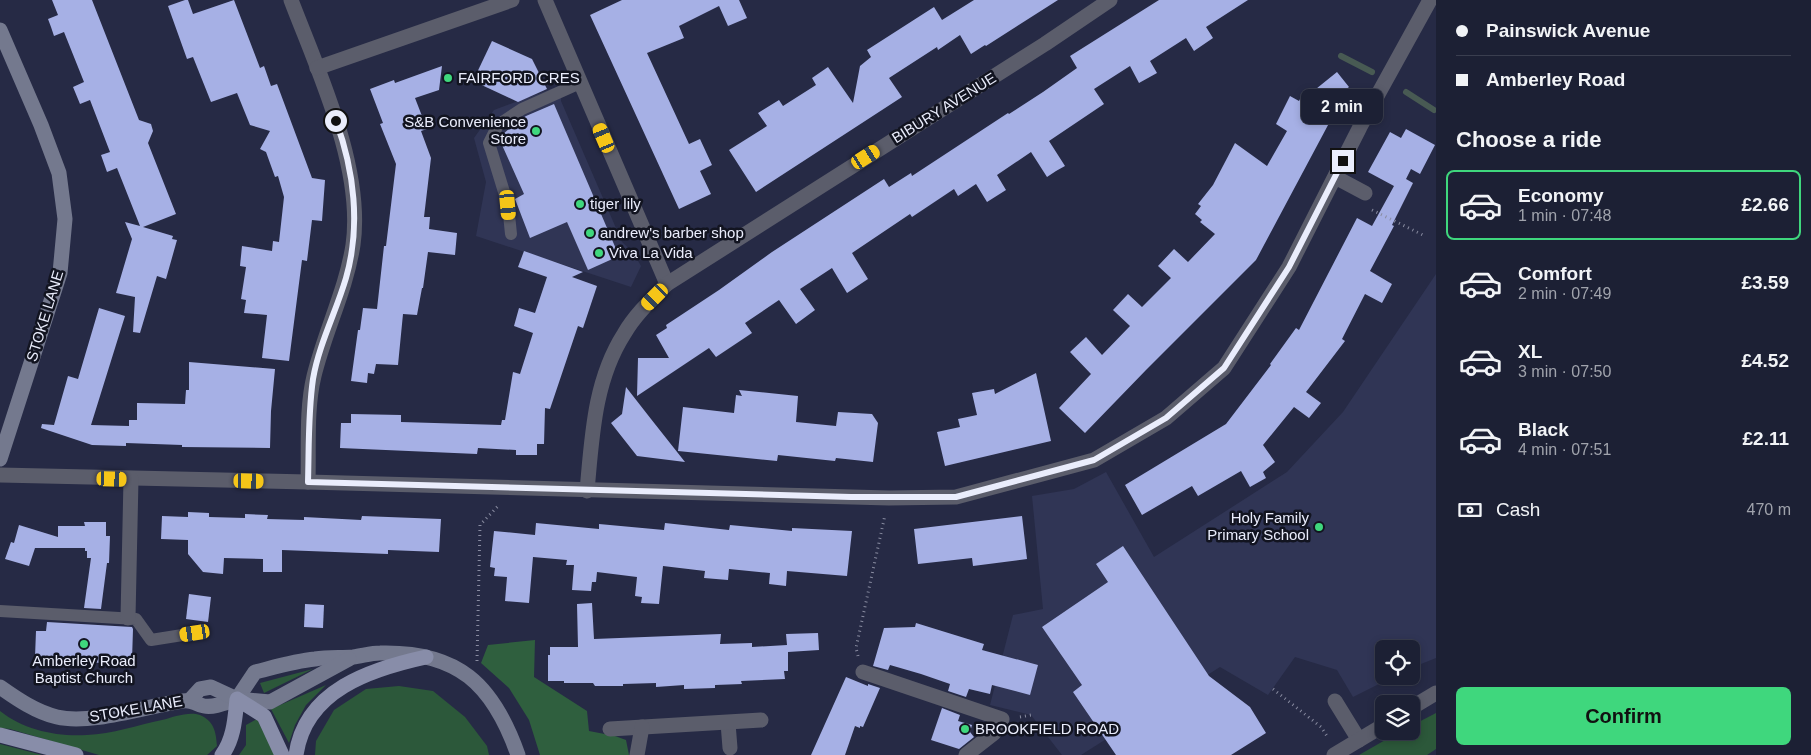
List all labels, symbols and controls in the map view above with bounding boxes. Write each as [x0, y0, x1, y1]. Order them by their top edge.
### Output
text: Painswick Avenue [1486, 20, 1650, 41]
place label: FAIRFORD CRES [458, 69, 580, 86]
street label: BIBURY AVENUE [889, 69, 999, 146]
text: Amberley Road [1486, 69, 1625, 90]
marker: FAIRFORD CRES [442, 72, 454, 84]
callout: 2 min [1302, 89, 1384, 124]
text: 2 min [1321, 98, 1363, 115]
route start [325, 110, 347, 132]
place label: S&B Convenience Store [404, 113, 526, 147]
car [591, 121, 616, 155]
marker: S&B Convenience Store [530, 125, 542, 137]
text: Choose a ride [1456, 127, 1601, 152]
car [849, 143, 882, 171]
route end [1332, 150, 1354, 172]
icon: car [1458, 183, 1503, 228]
text: Economy [1518, 185, 1604, 206]
car [499, 189, 516, 221]
text: £2.66 [1741, 194, 1789, 215]
place label: tiger lily [590, 195, 641, 212]
marker: tiger lily [574, 198, 586, 210]
text: 1 min · 07:48 [1518, 207, 1611, 224]
place label: andrew's barber shop [600, 224, 744, 241]
marker: andrew's barber shop [584, 227, 596, 239]
place label: Viva La Vida [609, 244, 693, 261]
marker: Viva La Vida [593, 247, 605, 259]
icon: car [1458, 261, 1503, 306]
text: Comfort [1518, 263, 1592, 284]
street label: STOKE LANE [23, 268, 66, 363]
text: £3.59 [1741, 272, 1789, 293]
car [639, 281, 670, 313]
text: 2 min · 07:49 [1518, 285, 1611, 302]
icon: car [1458, 339, 1503, 384]
text: XL [1518, 341, 1542, 362]
text: £4.52 [1741, 350, 1789, 371]
text: 3 min · 07:50 [1518, 363, 1611, 380]
icon: car [1458, 417, 1503, 462]
text: Black [1518, 419, 1569, 440]
text: £2.11 [1743, 428, 1789, 449]
text: 4 min · 07:51 [1518, 441, 1611, 458]
car [96, 471, 127, 487]
car [233, 473, 264, 489]
icon: cash [1456, 496, 1484, 524]
text: Cash [1496, 499, 1540, 520]
text: 470 m [1747, 501, 1791, 518]
place label: Holy Family Primary School [1207, 509, 1309, 543]
marker: Holy Family Primary School [1313, 521, 1325, 533]
car [179, 623, 210, 643]
marker: Amberley Road Baptist Church [78, 638, 90, 650]
map controls [1375, 640, 1420, 740]
button: locate [1375, 640, 1420, 685]
place label: Amberley Road Baptist Church [32, 652, 136, 686]
button: Confirm [1456, 687, 1791, 745]
street label: STOKE LANE [88, 692, 184, 725]
button: layers [1375, 695, 1420, 740]
place label: BROOKFIELD ROAD [975, 720, 1119, 737]
marker: BROOKFIELD ROAD [959, 723, 971, 735]

